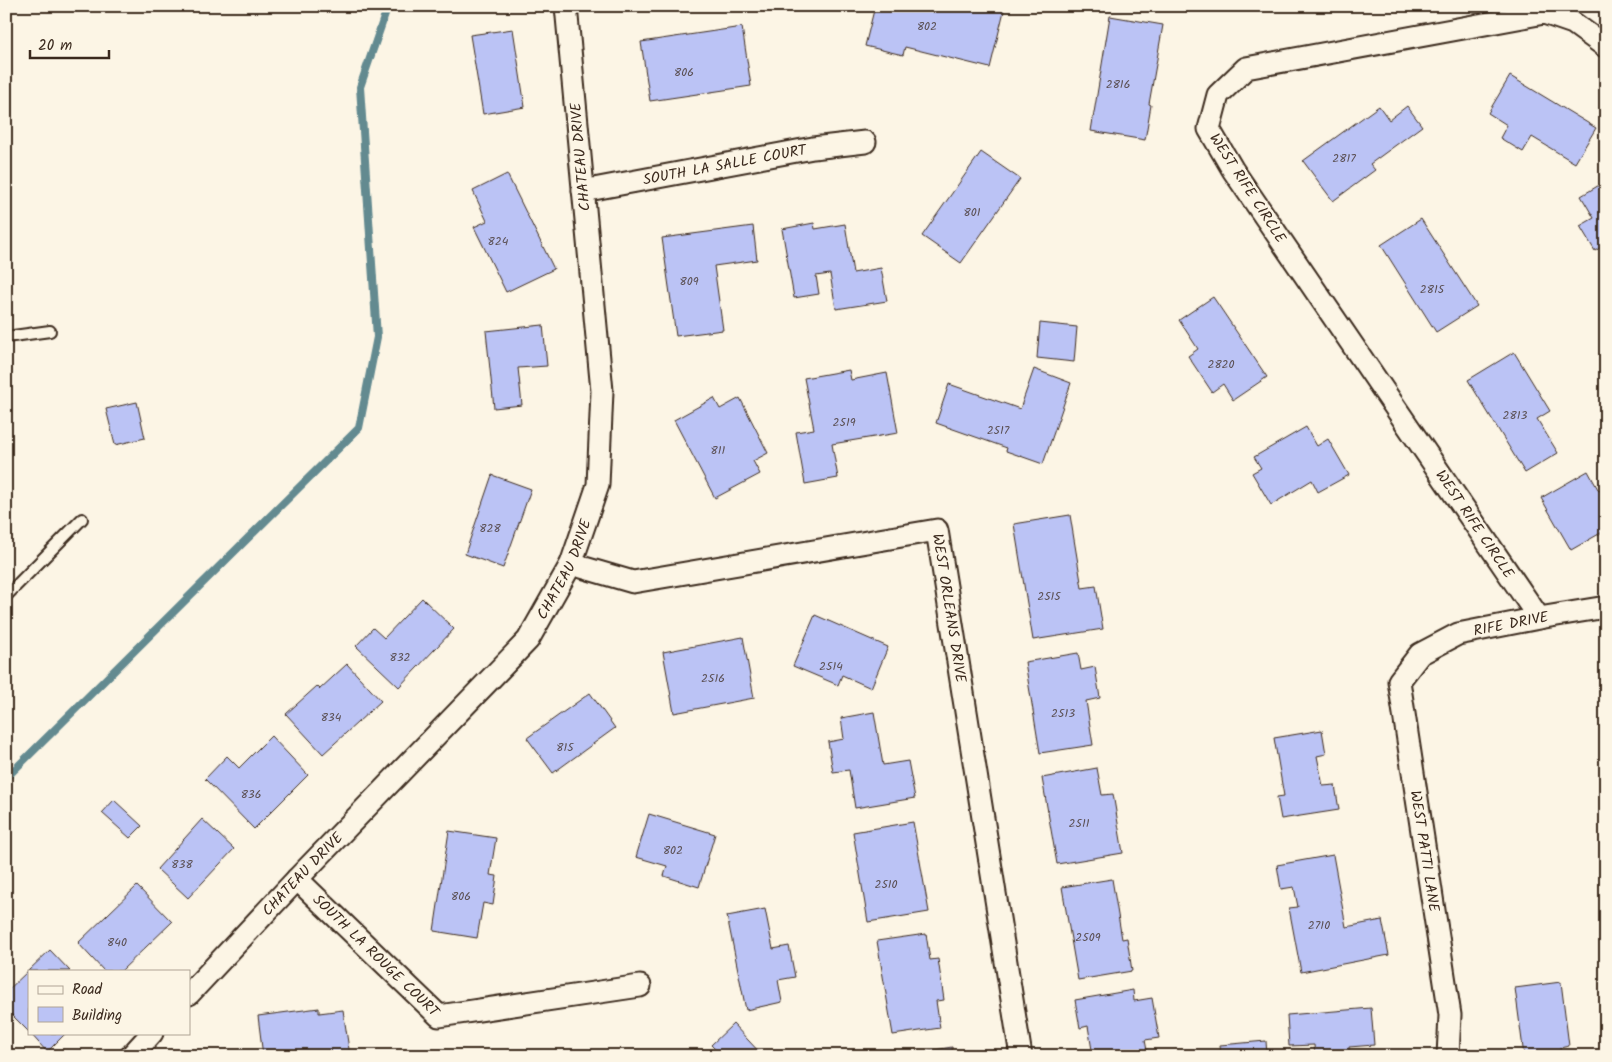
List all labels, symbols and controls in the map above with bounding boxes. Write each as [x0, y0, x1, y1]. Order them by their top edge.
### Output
house number: 802 [917, 17, 937, 36]
scale bar [30, 28, 109, 60]
text: 20 m [38, 34, 72, 58]
house number: 806 [674, 63, 694, 82]
house number: 2816 [1106, 75, 1130, 94]
street label: CHATEAU DRIVE [564, 100, 598, 212]
street label: WEST RIFE CIRCLE [1203, 129, 1292, 249]
street label: SOUTH LA SALLE COURT [641, 138, 810, 193]
house number: 2817 [1332, 149, 1356, 168]
house number: 801 [964, 203, 981, 222]
house number: 824 [488, 232, 509, 251]
house number: 809 [679, 272, 699, 291]
house number: 2815 [1420, 280, 1446, 299]
house number: 2820 [1207, 355, 1235, 374]
house number: 2813 [1503, 406, 1528, 425]
house number: 2519 [832, 413, 856, 432]
house number: 2517 [987, 421, 1010, 440]
house number: 811 [711, 441, 726, 460]
street label: WEST RIFE CIRCLE [1429, 465, 1520, 585]
street label: CHATEAU DRIVE [531, 515, 599, 624]
house number: 828 [479, 519, 501, 538]
street label: WEST ORLEANS DRIVE [925, 532, 972, 686]
house number: 2515 [1037, 587, 1062, 606]
street label: RIFE DRIVE [1472, 605, 1552, 644]
house number: 832 [389, 648, 411, 667]
house number: 2514 [819, 657, 843, 676]
house number: 2516 [701, 669, 725, 688]
house number: 2513 [1051, 704, 1075, 723]
house number: 834 [321, 708, 342, 727]
house number: 815 [556, 738, 575, 757]
house number: 836 [241, 785, 261, 804]
street label: WEST PATTI LANE [1403, 789, 1446, 915]
house number: 2511 [1069, 814, 1090, 833]
street label: CHATEAU DRIVE [257, 826, 350, 922]
house number: 802 [663, 841, 683, 860]
house number: 838 [171, 855, 193, 874]
house number: 2510 [874, 875, 898, 894]
house number: 806 [451, 887, 471, 906]
street label: SOUTH LA ROUGE COURT [306, 889, 446, 1025]
house number: 2710 [1308, 916, 1330, 935]
house number: 2509 [1075, 928, 1101, 947]
house number: 840 [107, 933, 127, 952]
legend [28, 970, 190, 1034]
text: Road [72, 978, 103, 1002]
text: Building [72, 1004, 122, 1028]

